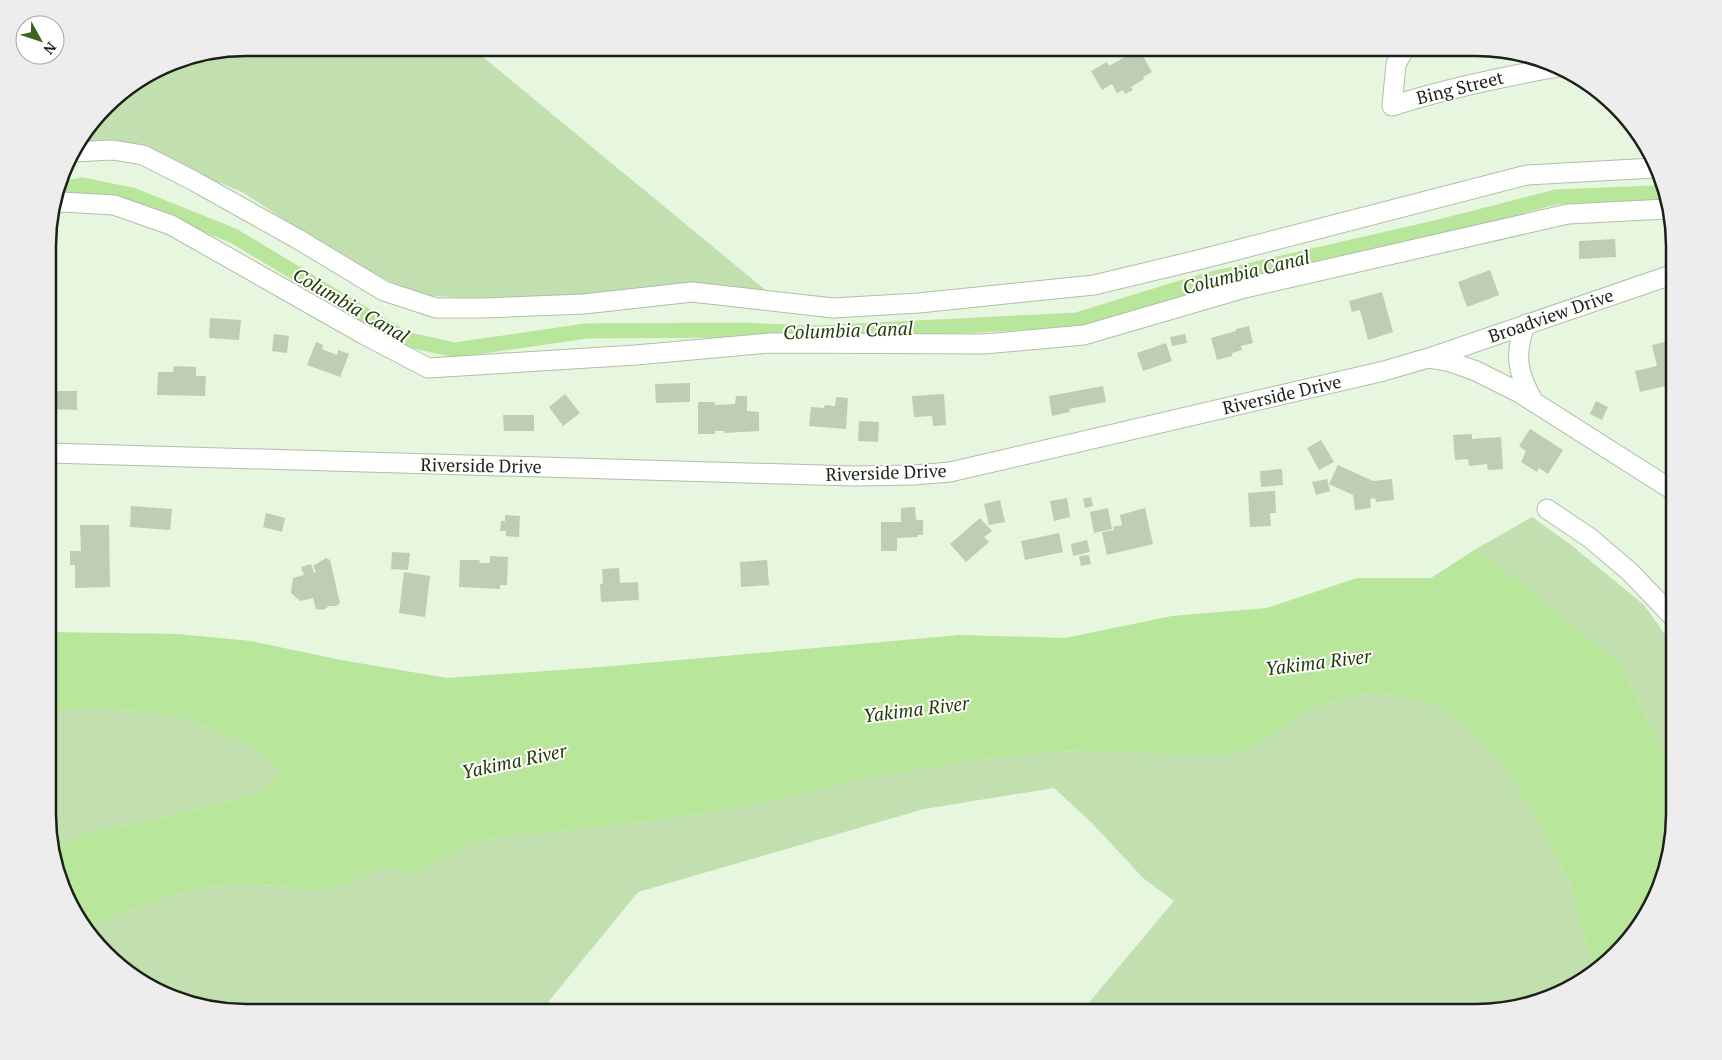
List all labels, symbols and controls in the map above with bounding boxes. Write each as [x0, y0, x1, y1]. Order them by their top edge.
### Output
north arrow [15, 15, 65, 65]
text: N [39, 39, 61, 59]
street label: Bing Street [1414, 65, 1506, 109]
water label: Columbia Canal [1180, 243, 1313, 299]
water label: Columbia Canal [289, 261, 414, 348]
street label: Broadview Drive [1485, 282, 1617, 348]
water label: Columbia Canal [783, 315, 914, 344]
street label: Riverside Drive [1220, 369, 1344, 419]
street label: Riverside Drive [420, 452, 542, 478]
street label: Riverside Drive [825, 458, 947, 486]
water label: Yakima River [1264, 643, 1373, 680]
water label: Yakima River [862, 690, 971, 727]
water label: Yakima River [459, 737, 569, 784]

